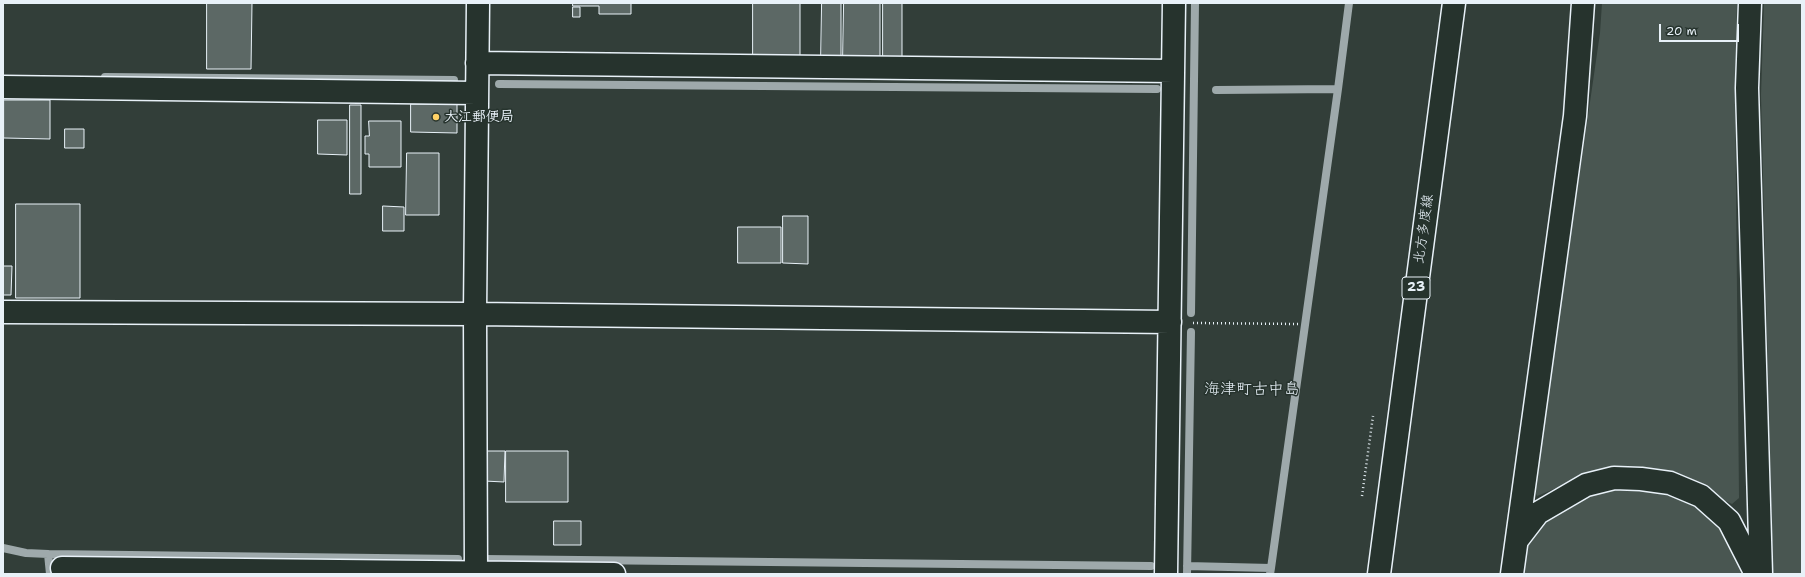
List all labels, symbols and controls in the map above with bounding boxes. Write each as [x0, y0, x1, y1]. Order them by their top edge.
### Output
scale bar [1661, 16, 1741, 42]
text: 20 m [1666, 23, 1697, 39]
place label: 大江郵便局 [444, 109, 514, 125]
marker: 大江郵便局 [431, 112, 441, 122]
street label: 北方多度線 [1411, 193, 1437, 265]
road number: 23 [1402, 277, 1430, 299]
district label: 海津町古中島 [1204, 380, 1300, 400]

